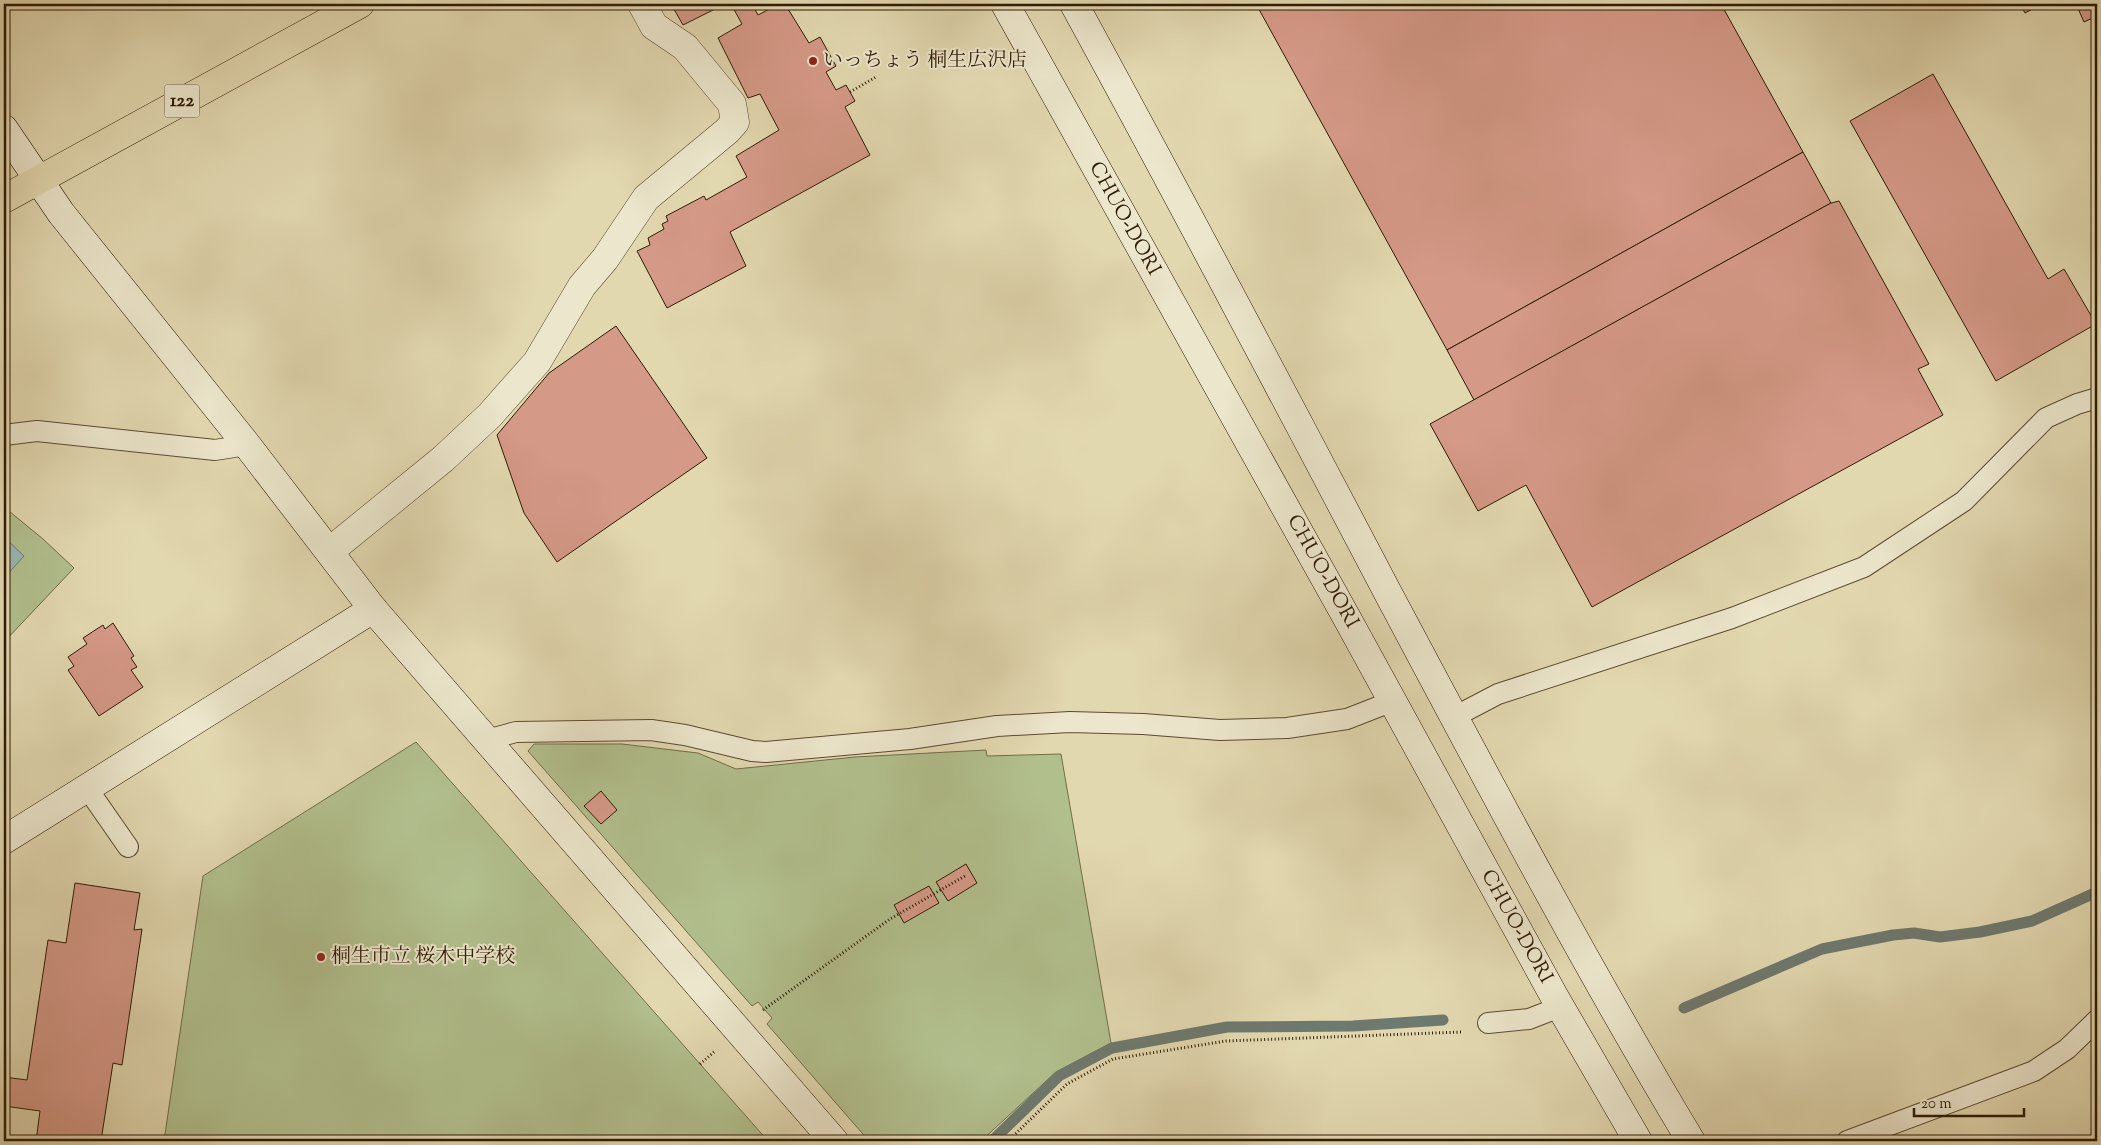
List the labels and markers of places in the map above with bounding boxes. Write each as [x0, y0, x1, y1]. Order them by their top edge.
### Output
place label: いっちょう 桐生広沢店 [823, 47, 1027, 76]
marker: いっちょう 桐生広沢店 [807, 55, 819, 67]
place label: 桐生市立 桜木中学校 [331, 943, 515, 972]
marker: 桐生市立 桜木中学校 [315, 951, 327, 963]

